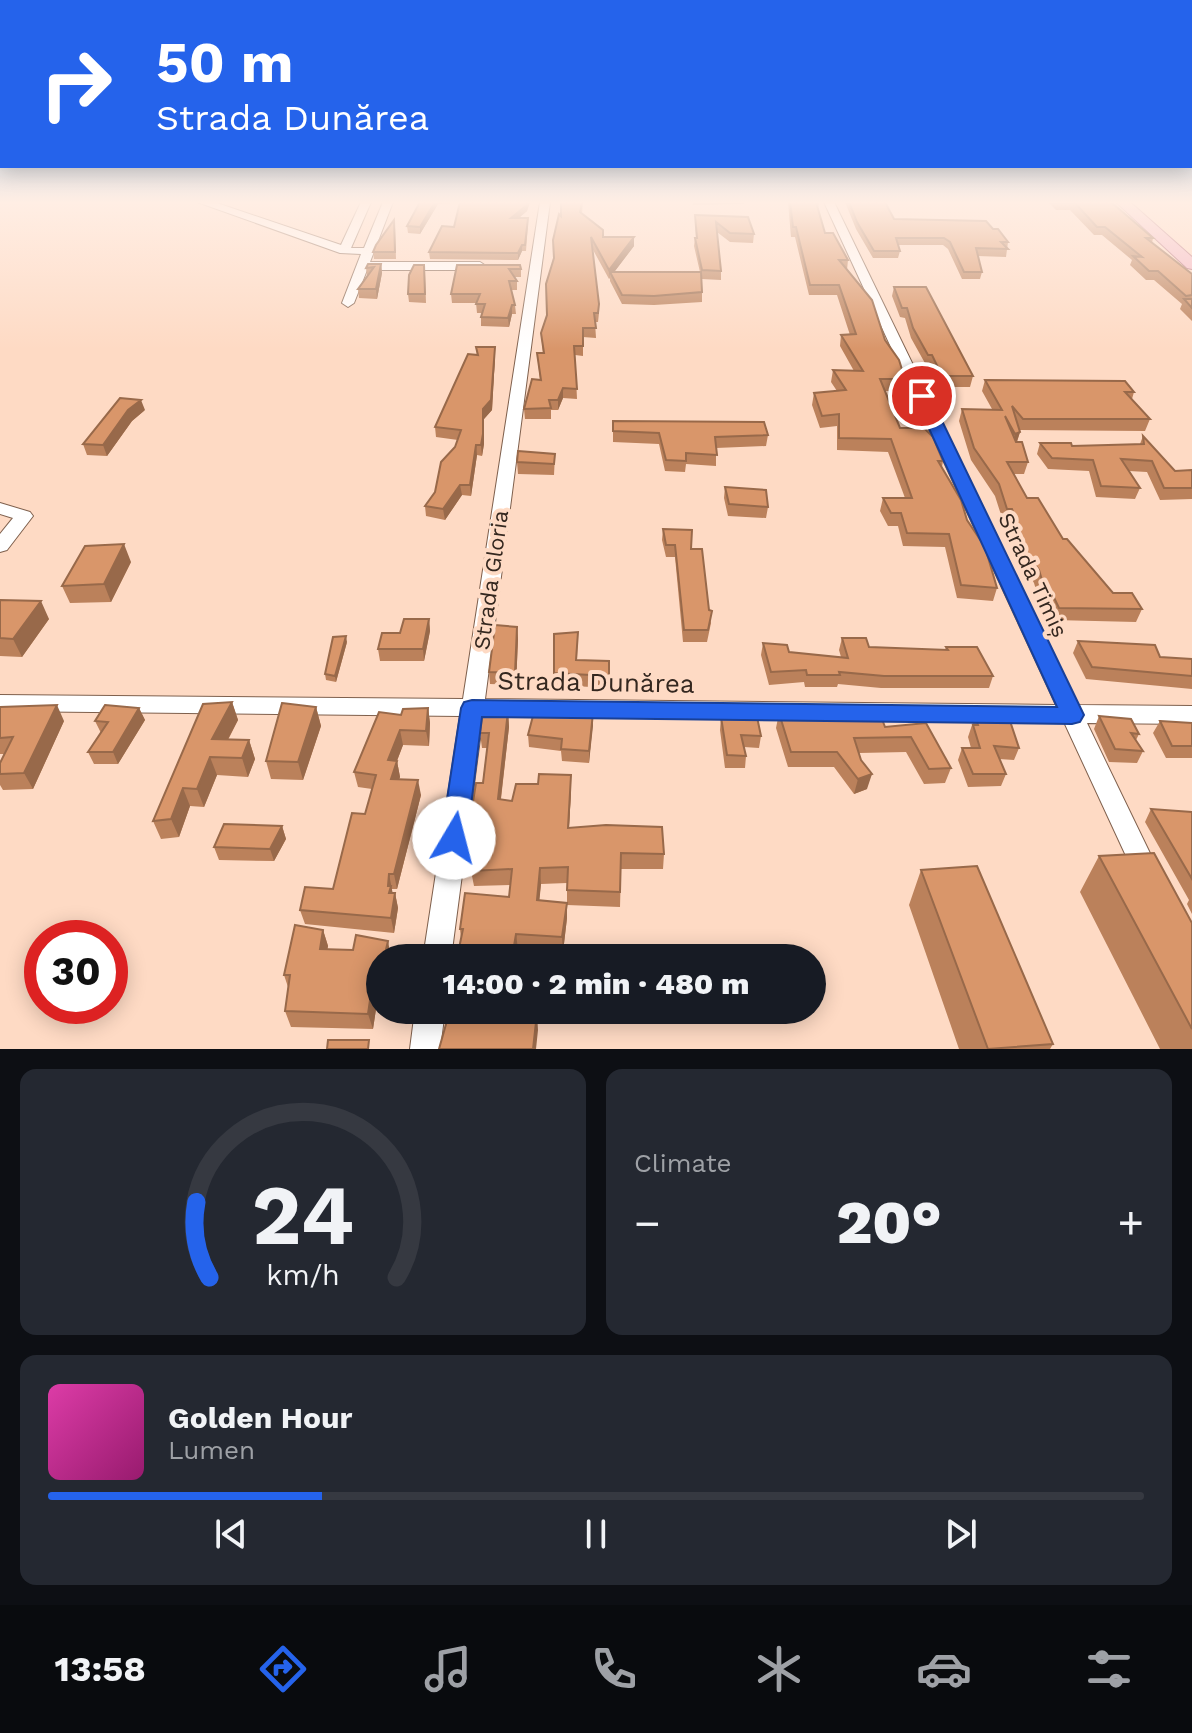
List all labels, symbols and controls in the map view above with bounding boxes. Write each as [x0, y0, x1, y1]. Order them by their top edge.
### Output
text: 50 m [156, 30, 293, 96]
icon: right [24, 32, 128, 136]
text: Strada Dunărea [156, 97, 429, 139]
pin [888, 362, 956, 430]
icon: arrive [900, 374, 944, 418]
street label: Strada Gloria [469, 509, 513, 651]
street label: Strada Timiș [993, 509, 1073, 641]
street label: Strada Dunărea [497, 665, 695, 699]
position arrow [412, 796, 496, 880]
speed limit sign: 30 [24, 920, 128, 1024]
text: 14:00 · 2 min · 480 m [443, 966, 749, 1001]
text: Climate [634, 1148, 732, 1178]
text: 24 [252, 1167, 354, 1264]
text: 20° [836, 1187, 942, 1258]
text: − [634, 1197, 661, 1249]
text: + [1117, 1197, 1144, 1249]
text: km/h [266, 1258, 340, 1292]
text: Golden Hour [168, 1400, 352, 1435]
text: Lumen [168, 1435, 255, 1465]
icon: previous [209, 1512, 253, 1556]
icon: pause [574, 1512, 618, 1556]
icon: next [939, 1512, 983, 1556]
icon: directions [255, 1641, 311, 1697]
icon: music [420, 1641, 476, 1697]
icon: phone [586, 1641, 642, 1697]
icon: climate [751, 1641, 807, 1697]
icon: car [916, 1641, 972, 1697]
icon: filters [1081, 1641, 1137, 1697]
text: 13:58 [55, 1648, 146, 1690]

